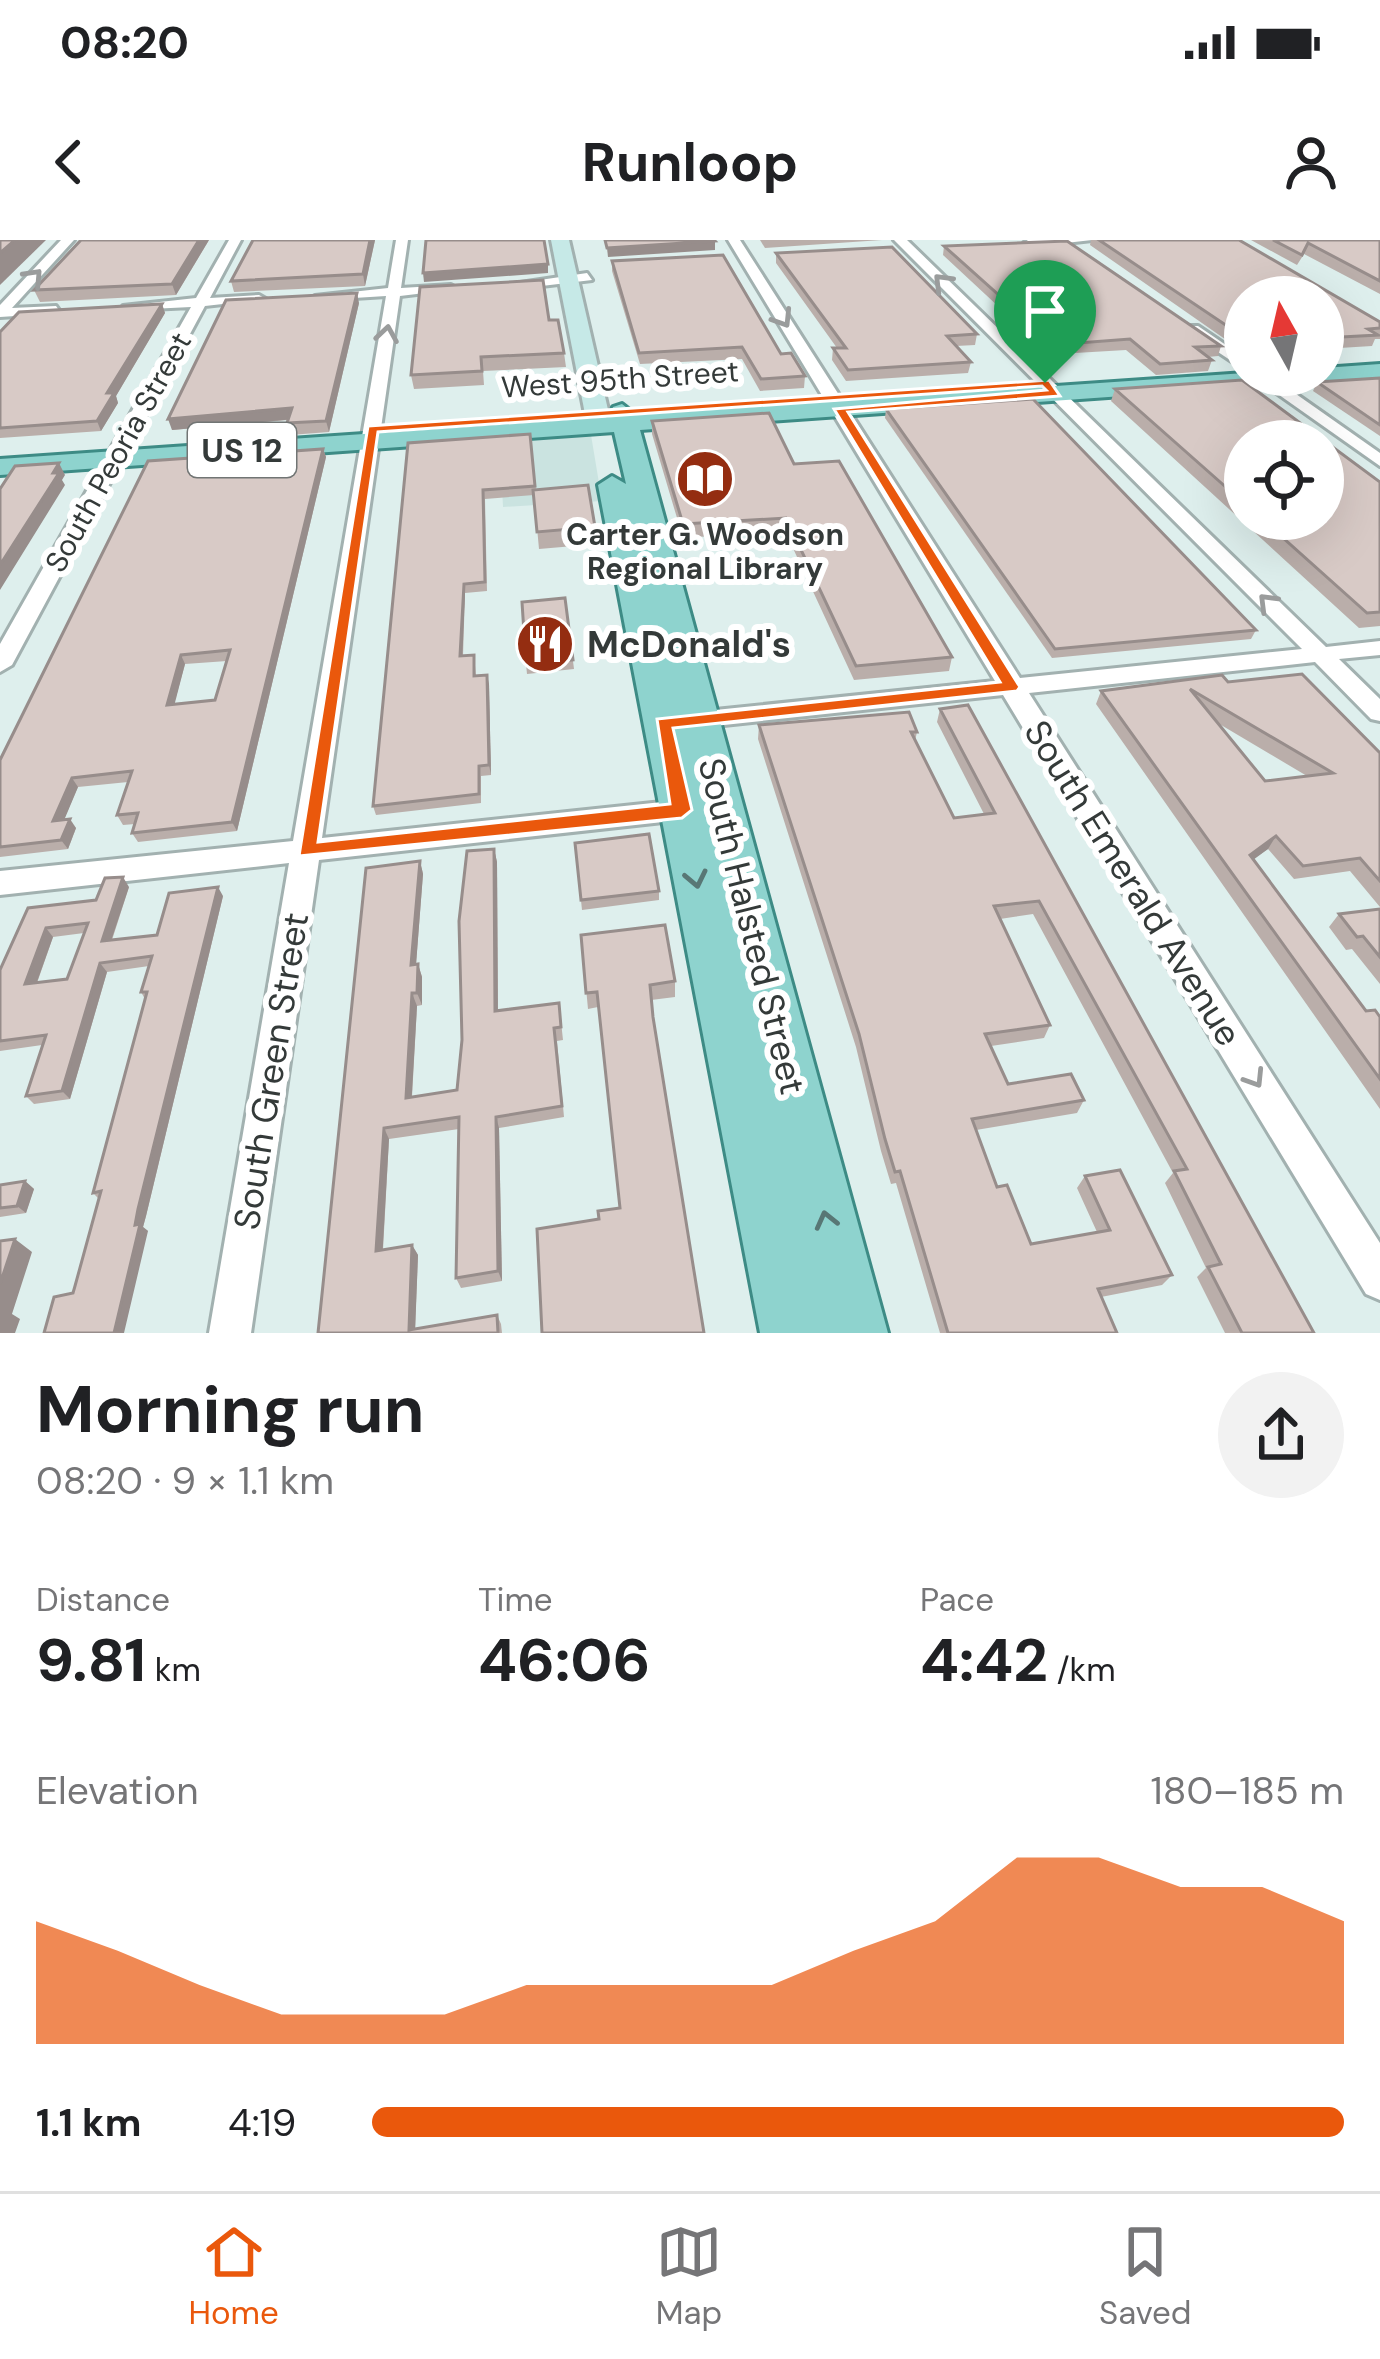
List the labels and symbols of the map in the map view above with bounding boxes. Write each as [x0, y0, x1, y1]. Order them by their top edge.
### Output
pin [994, 260, 1096, 383]
one-way arrow [20, 269, 42, 290]
one-way arrow [935, 274, 957, 296]
north arrow [1224, 276, 1344, 396]
one-way arrow [769, 305, 791, 327]
street label: South Peoria Street [36, 325, 200, 579]
one-way arrow [374, 325, 399, 345]
street label: West 95th Street [500, 351, 740, 407]
road number: US 12 [188, 423, 296, 477]
library icon: Carter G. Woodson Regional Library [674, 448, 736, 510]
place label: Carter G. Woodson Regional Library [566, 515, 844, 588]
one-way arrow [1259, 594, 1281, 616]
restaurant icon: McDonald's [514, 613, 576, 675]
place label: McDonald's [587, 621, 791, 668]
street label: South Emerald Avenue [1014, 711, 1252, 1055]
street label: South Halsted Street [687, 753, 817, 1099]
one-way arrow [682, 868, 708, 888]
street label: South Green Street [223, 909, 319, 1233]
one-way arrow [1241, 1066, 1263, 1088]
one-way arrow [815, 1210, 840, 1230]

